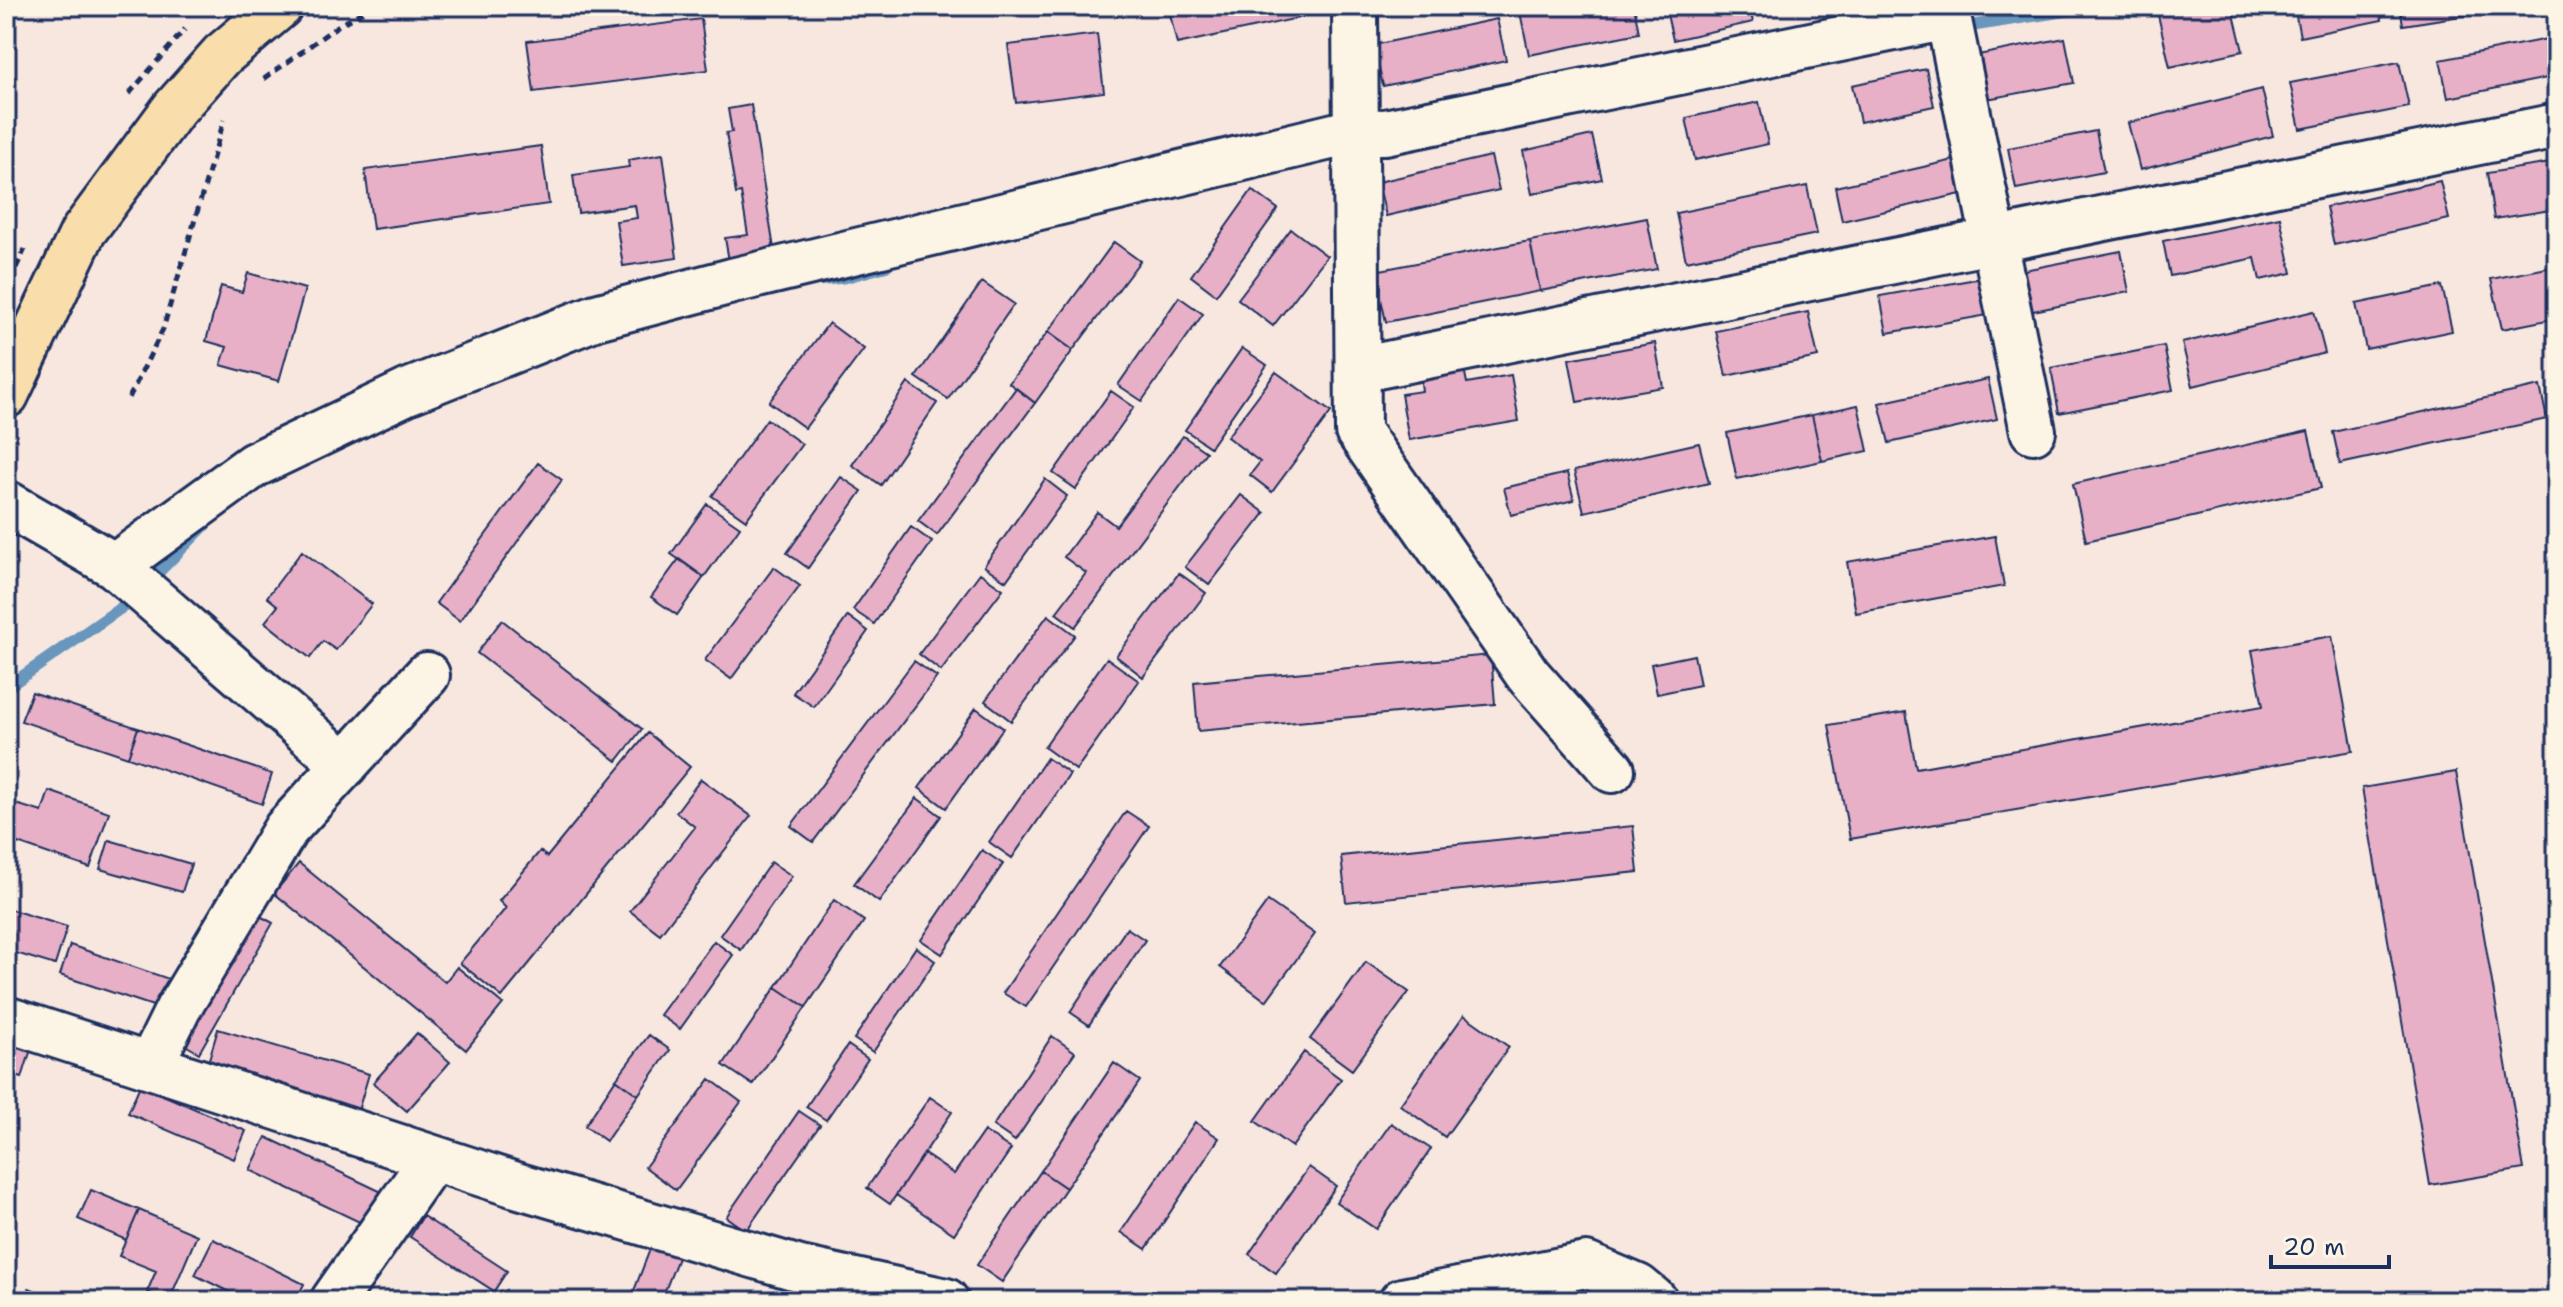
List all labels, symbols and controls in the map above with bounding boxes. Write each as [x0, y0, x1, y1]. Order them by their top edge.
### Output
scale bar [2271, 1219, 2389, 1269]
text: 20 m [2283, 1231, 2345, 1263]

